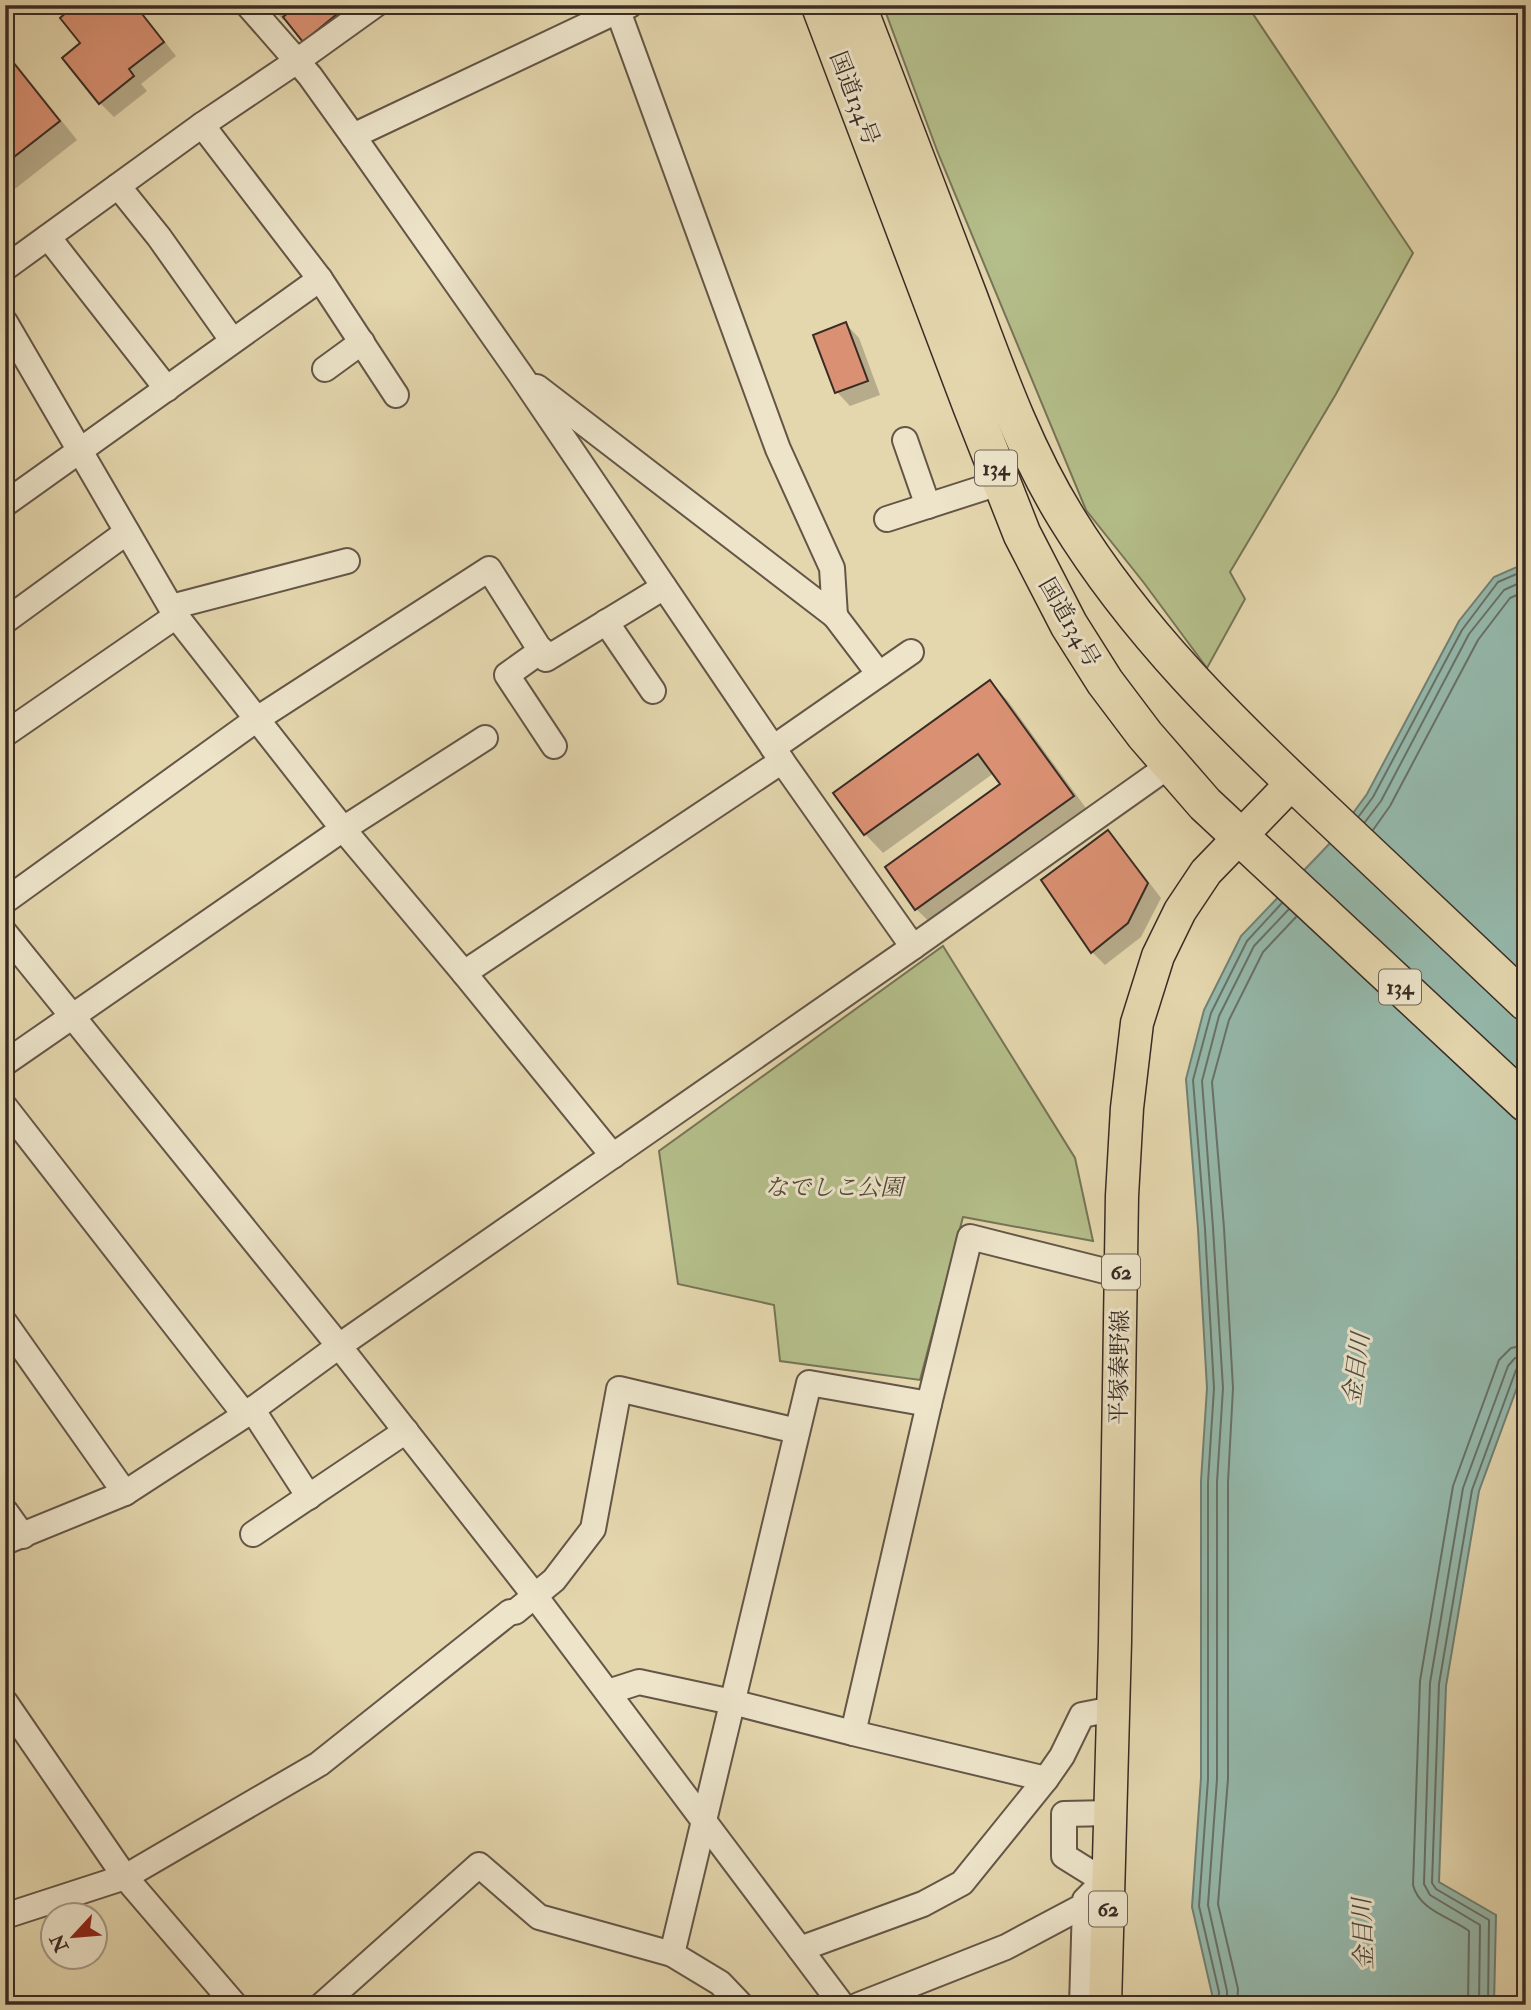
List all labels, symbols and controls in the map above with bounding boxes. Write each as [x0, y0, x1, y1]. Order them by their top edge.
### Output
street label: 国道134号 [823, 47, 886, 149]
road number: 134 [975, 450, 1017, 486]
street label: 国道134号 [1032, 572, 1107, 672]
road number: 134 [1379, 970, 1421, 1004]
park label: なでしこ公園 [765, 1173, 907, 1202]
road number: 62 [1102, 1254, 1140, 1290]
street label: 平塚秦野線 [1104, 1309, 1135, 1425]
water label: 金目川 [1336, 1328, 1377, 1407]
road number: 62 [1089, 1892, 1127, 1926]
water label: 金目川 [1347, 1894, 1380, 1971]
north arrow [38, 1902, 108, 1972]
text: N [45, 1929, 75, 1957]

